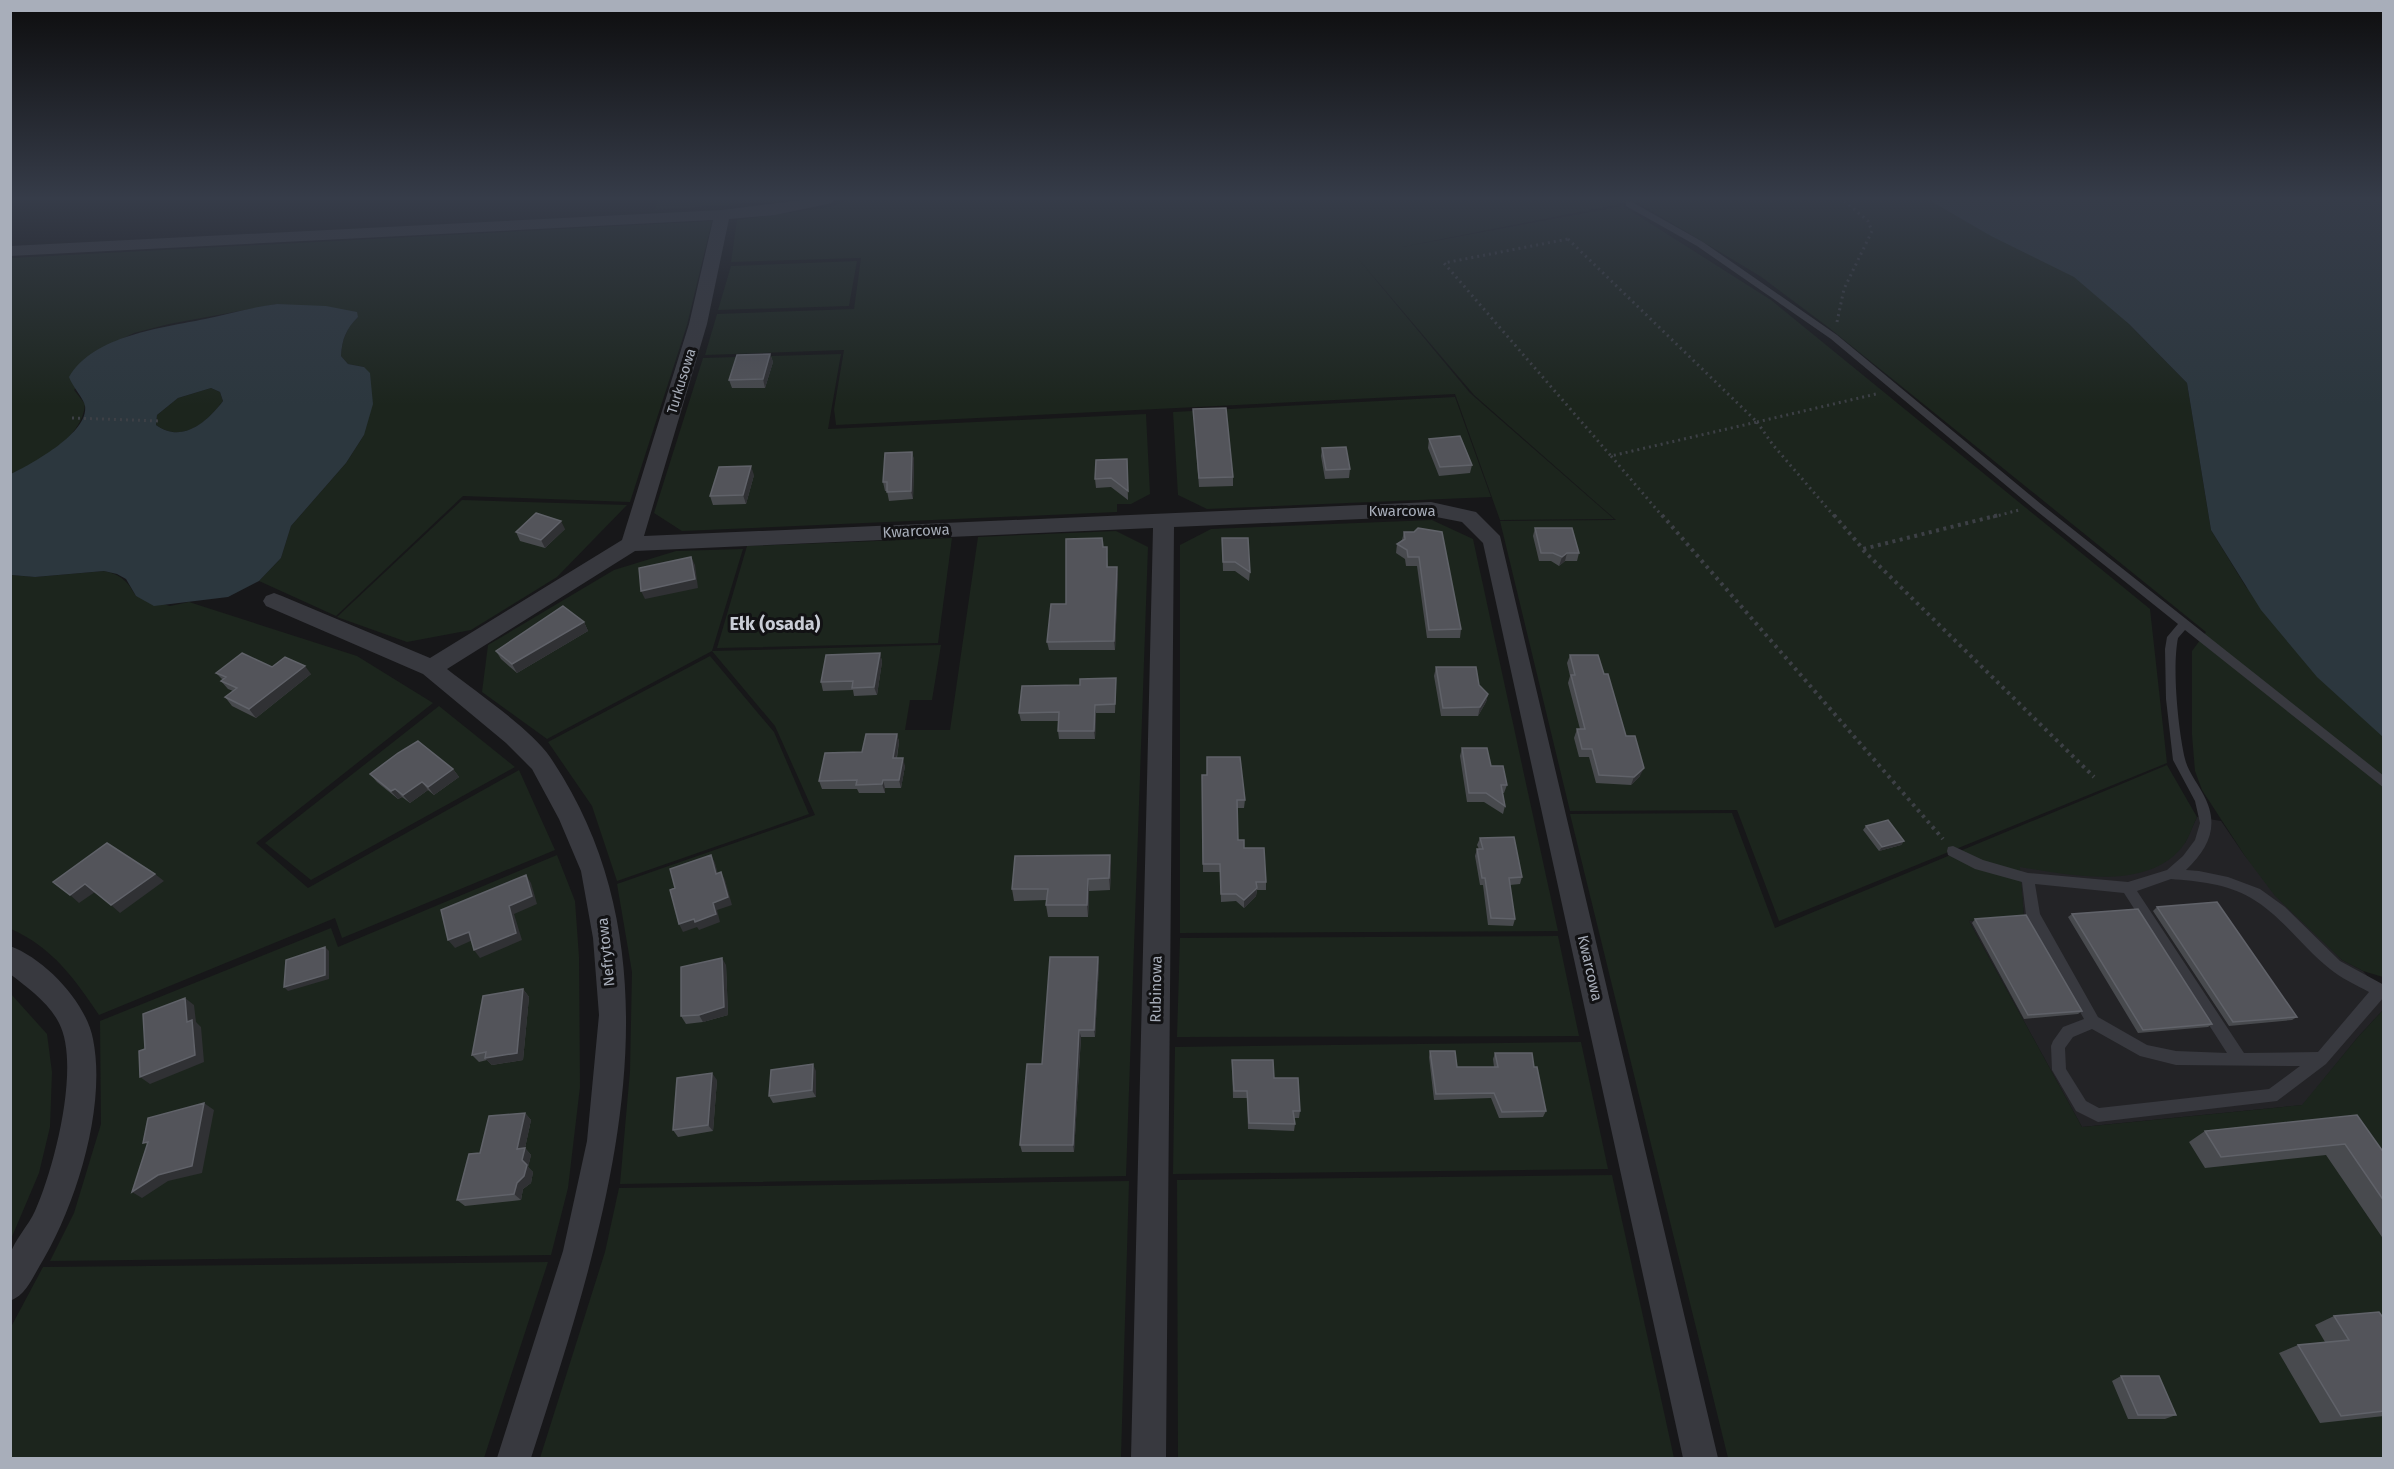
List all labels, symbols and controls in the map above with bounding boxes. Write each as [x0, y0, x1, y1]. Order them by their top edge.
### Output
street label: Turkusowa [663, 346, 699, 416]
street label: Kwarcowa [1368, 502, 1436, 520]
street label: Kwarcowa [882, 520, 950, 542]
district label: Ełk (osada) [730, 613, 821, 635]
street label: Nefrytowa [593, 917, 619, 987]
street label: Kwarcowa [1574, 933, 1606, 1003]
street label: Rubinowa [1146, 955, 1166, 1023]

